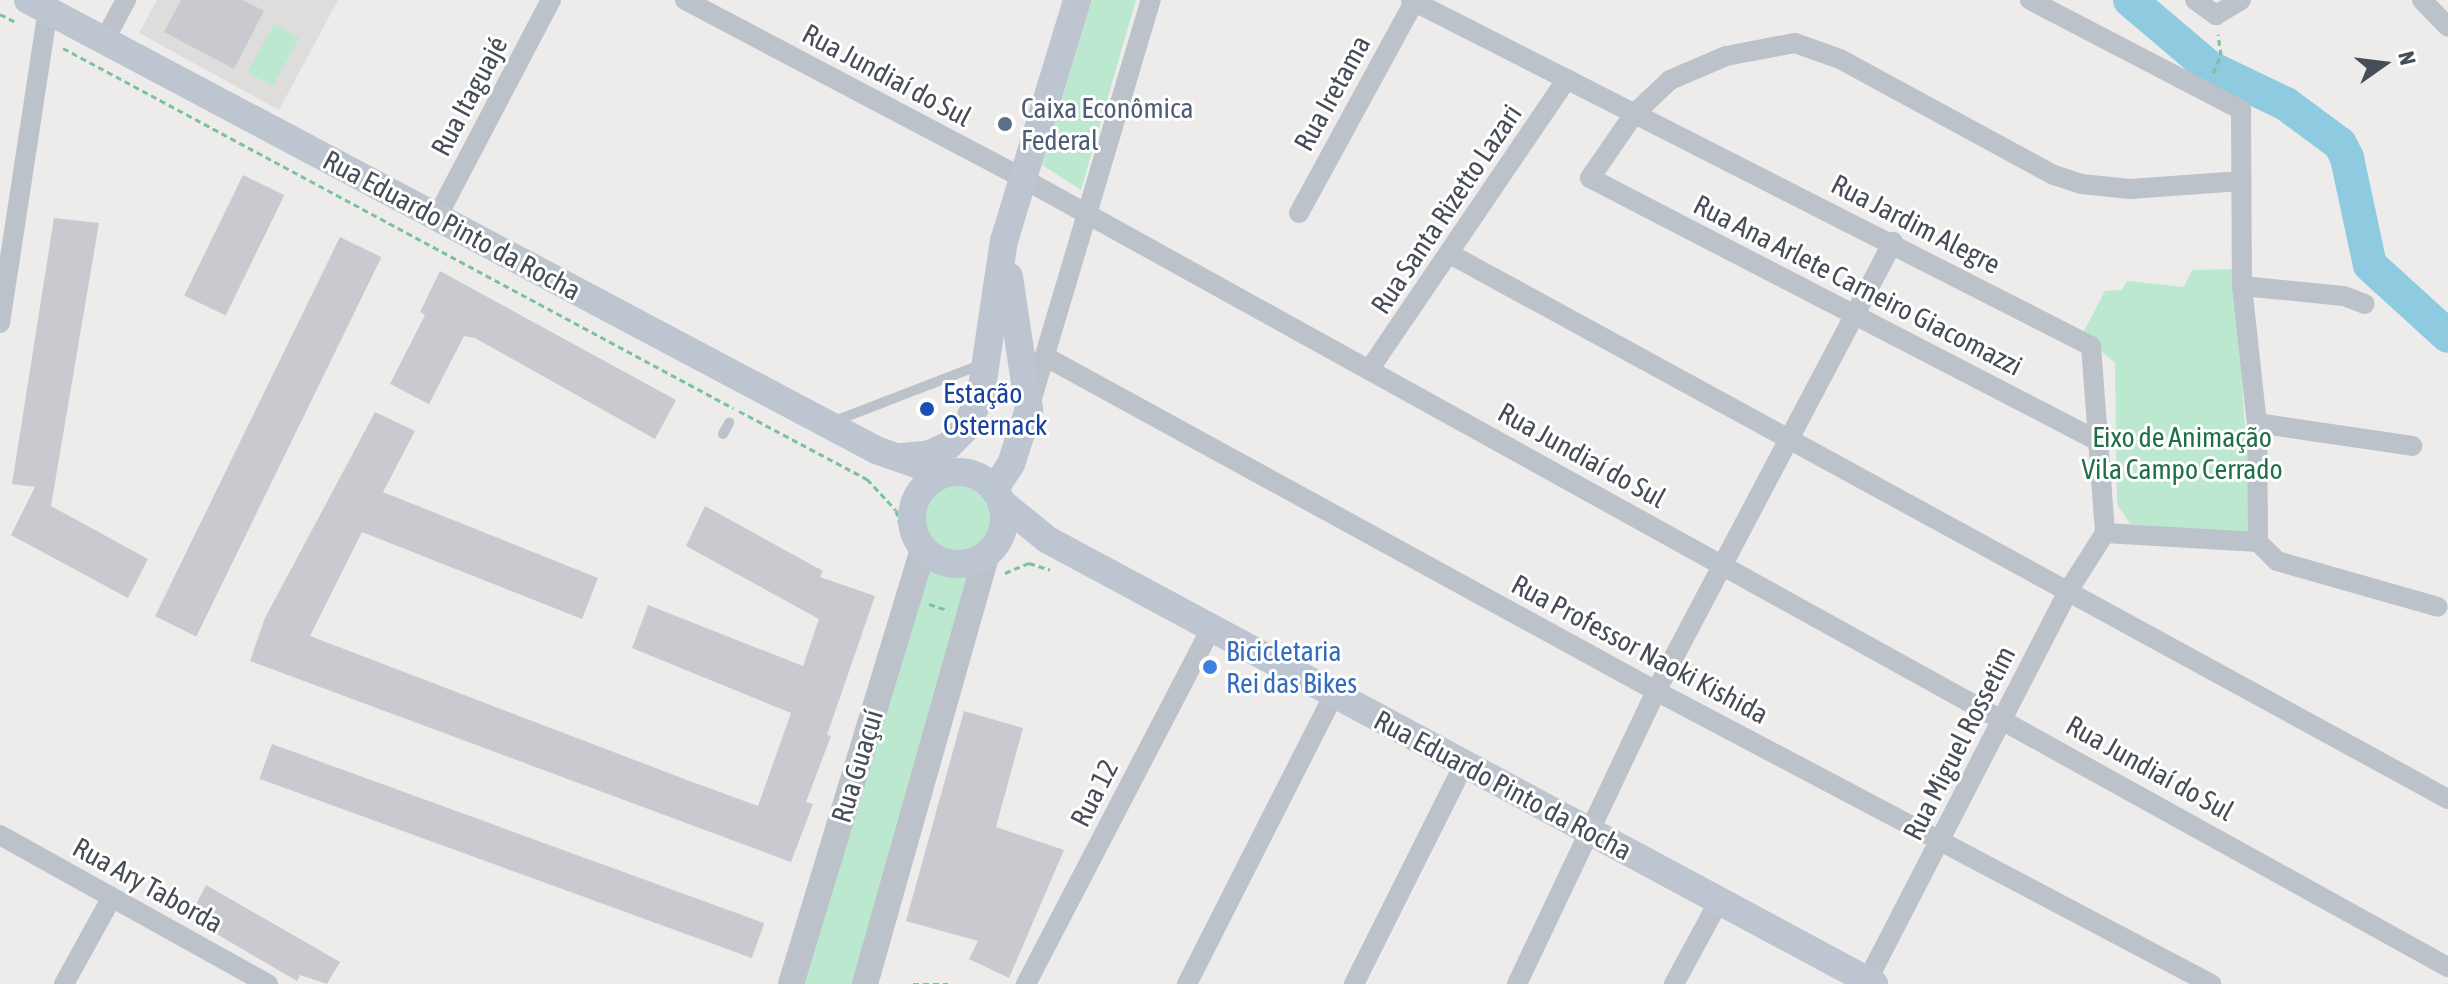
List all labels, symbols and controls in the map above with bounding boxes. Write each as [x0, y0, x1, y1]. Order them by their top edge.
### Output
street label: Rua Jundiaí do Sul [797, 16, 977, 134]
north arrow [2344, 24, 2424, 104]
street label: Rua Iretama [1287, 29, 1377, 157]
street label: Rua Itaguajé [424, 31, 514, 161]
text: N [2393, 49, 2421, 68]
place label: Caixa Econômica Federal [1021, 91, 1193, 157]
street label: Rua Santa Rizetto Lazari [1364, 98, 1528, 320]
marker: Caixa Econômica Federal [996, 115, 1014, 133]
street label: Rua Eduardo Pinto da Rocha [317, 143, 587, 307]
street label: Rua Jardim Alegre [1826, 167, 2006, 281]
street label: Rua Ana Arlete Carneiro Giacomazzi [1688, 187, 2028, 383]
place label: Estação Osternack [943, 376, 1047, 442]
street label: Rua Jundiaí do Sul [1492, 395, 1672, 515]
marker: Estação Osternack [918, 400, 936, 418]
park label: Eixo de Animação Vila Campo Cerrado [2081, 420, 2283, 486]
street label: Rua Professor Naoki Kishida [1506, 567, 1774, 731]
place label: Bicicletaria Rei das Bikes [1226, 634, 1357, 700]
street label: Rua Miguel Rossetim [1896, 640, 2022, 846]
marker: Bicicletaria Rei das Bikes [1201, 658, 1219, 676]
street label: Rua Eduardo Pinto da Rocha [1368, 703, 1638, 867]
street label: Rua Guaçuí [824, 706, 890, 826]
street label: Rua Jundiaí do Sul [2060, 708, 2240, 828]
street label: Rua 12 [1063, 754, 1125, 832]
street label: Rua Ary Taborda [67, 830, 229, 940]

